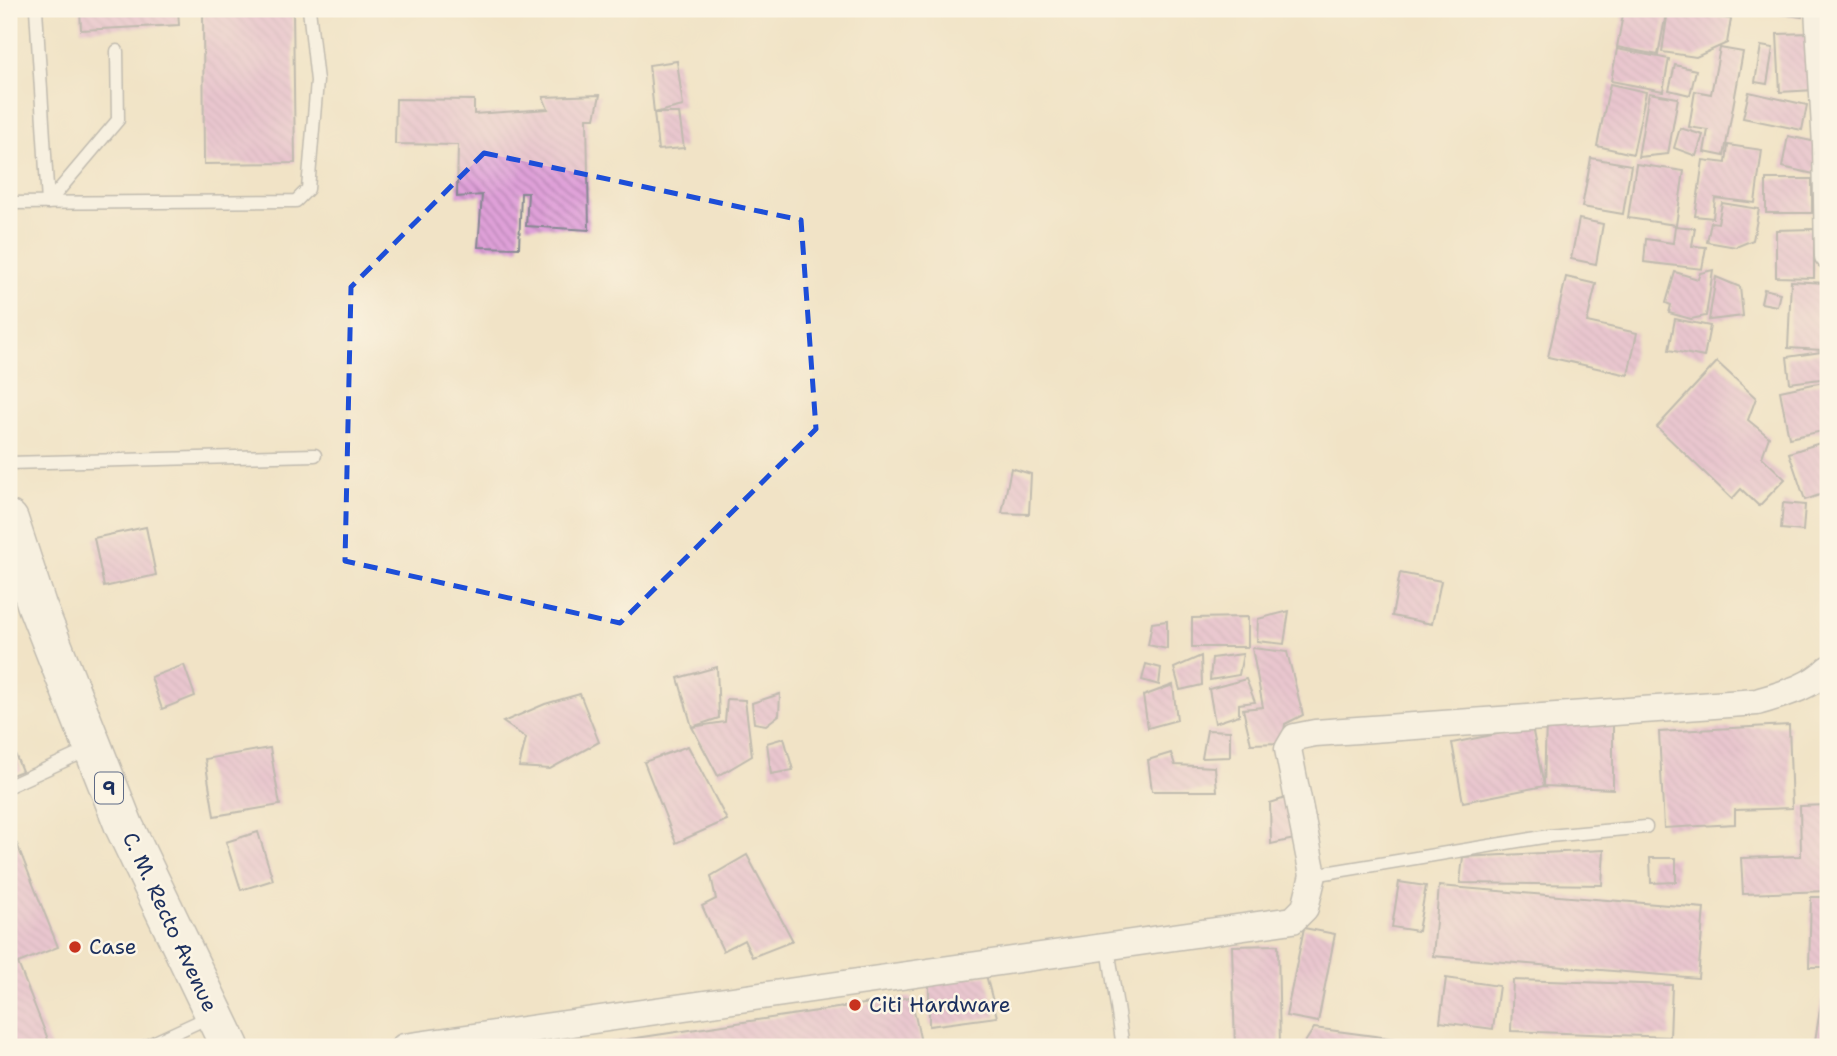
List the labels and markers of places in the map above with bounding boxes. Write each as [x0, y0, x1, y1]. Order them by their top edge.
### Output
place label: Case [89, 933, 137, 961]
marker: Case [67, 939, 83, 955]
place label: Citi Hardware [869, 991, 1011, 1019]
marker: Citi Hardware [847, 997, 863, 1013]

